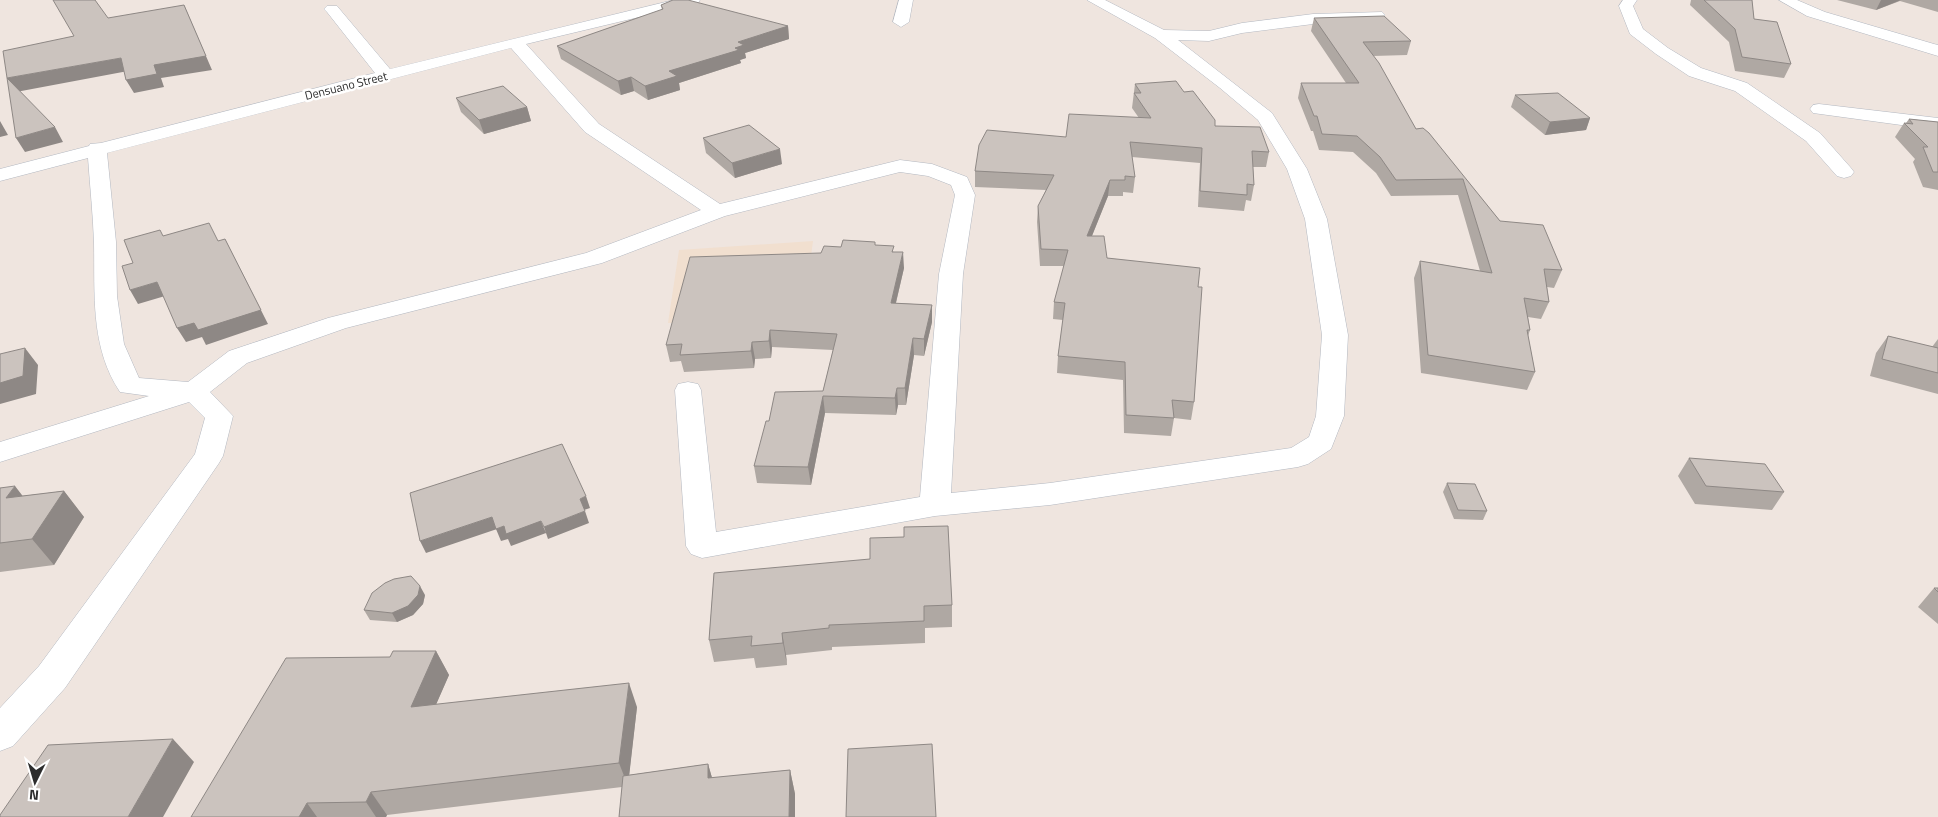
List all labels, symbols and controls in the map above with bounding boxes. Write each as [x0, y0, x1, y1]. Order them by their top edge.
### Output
street label: Densuano Street [303, 66, 390, 105]
north arrow [10, 757, 60, 807]
text: N [28, 785, 40, 806]

